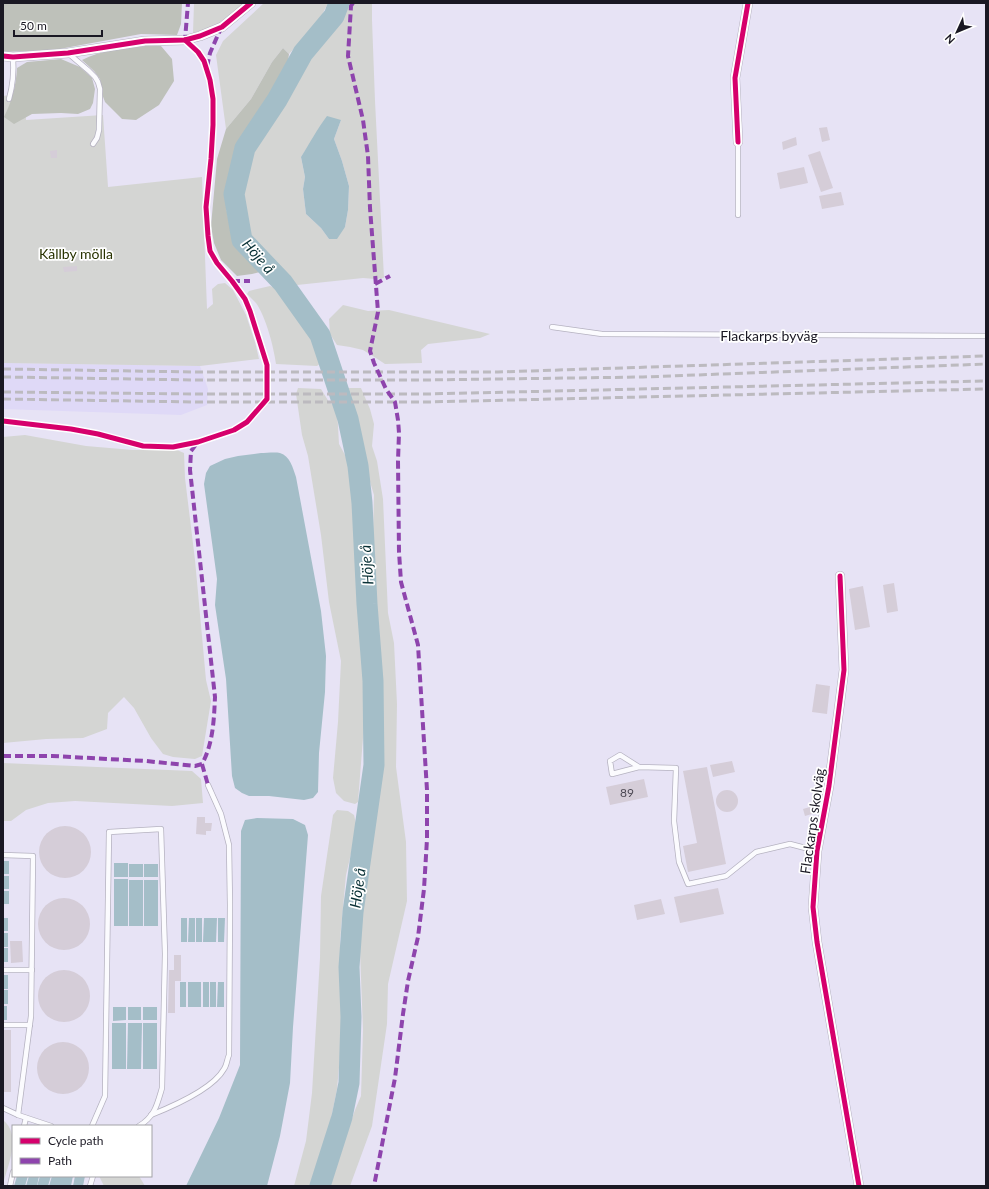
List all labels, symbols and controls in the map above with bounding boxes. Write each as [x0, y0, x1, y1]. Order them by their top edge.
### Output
scale bar [14, 12, 102, 38]
north arrow [937, 12, 977, 52]
text: 50 m [20, 18, 47, 33]
text: N [942, 32, 957, 47]
water label: Höje å [239, 235, 279, 277]
park label: Källby mölla [39, 245, 113, 262]
street label: Flackarps byväg [720, 327, 818, 344]
water label: Höje å [356, 544, 376, 586]
street label: Flackarps skolväg [796, 767, 828, 875]
house number: 89 [620, 785, 634, 800]
water label: Höje å [345, 867, 369, 909]
legend [12, 1125, 152, 1177]
text: Cycle path [48, 1133, 103, 1148]
text: Path [48, 1153, 72, 1168]

